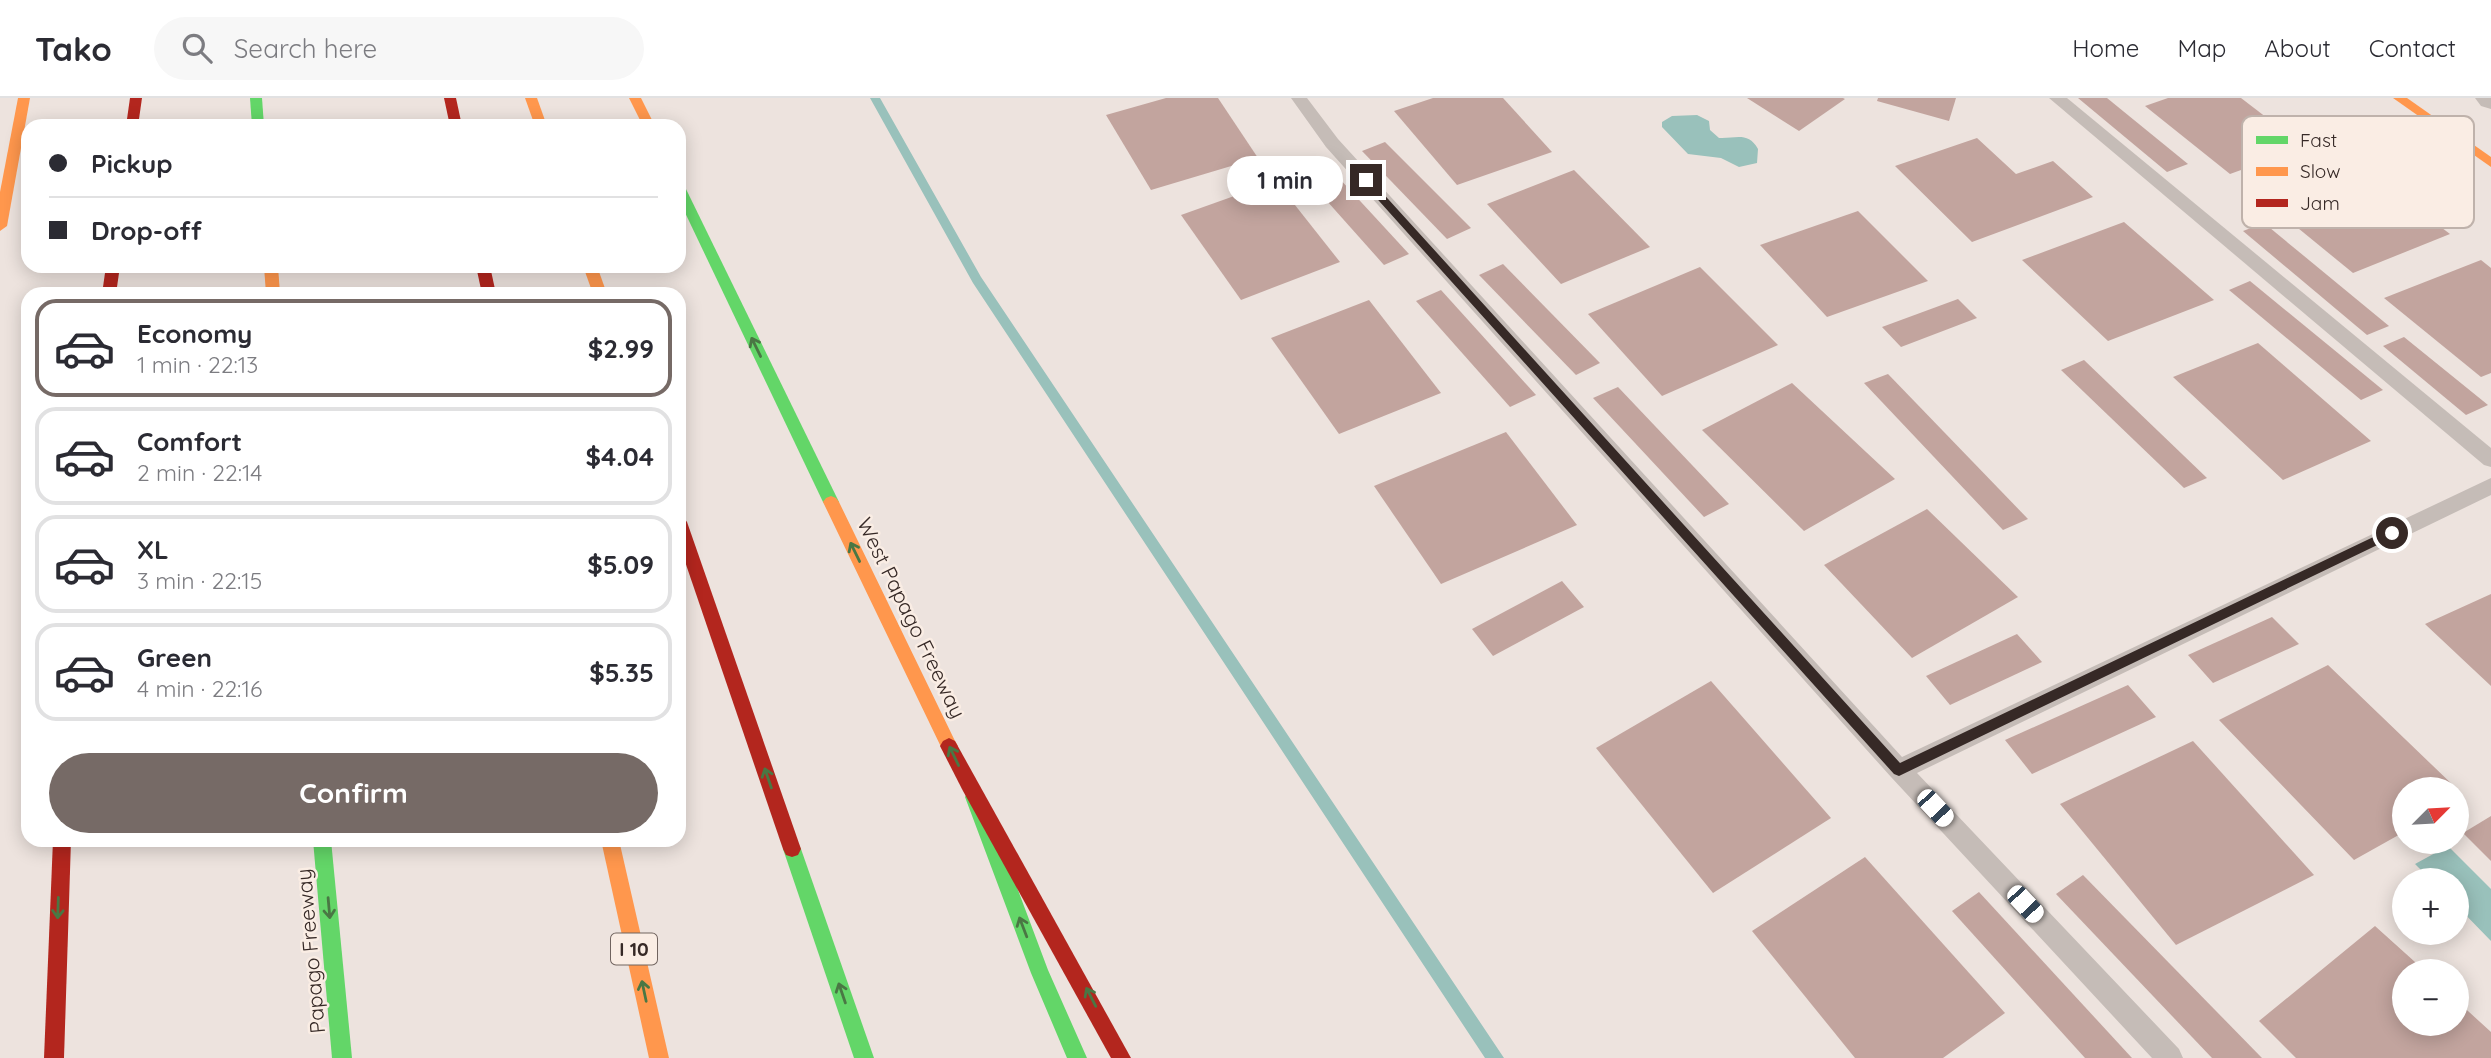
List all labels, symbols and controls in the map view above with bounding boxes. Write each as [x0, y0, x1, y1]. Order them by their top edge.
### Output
search box [154, 17, 644, 80]
text: Tako [35, 28, 112, 69]
icon: search [178, 29, 216, 67]
text: Search here [234, 32, 377, 65]
text: Home [2072, 33, 2139, 63]
text: Map [2177, 33, 2226, 63]
text: About [2264, 33, 2331, 63]
text: Contact [2369, 33, 2456, 63]
legend [2242, 116, 2474, 228]
text: Fast [2300, 128, 2337, 152]
text: Pickup [91, 147, 173, 180]
callout: 1 min [1226, 155, 1342, 204]
text: Slow [2300, 159, 2341, 183]
route end [1350, 164, 1382, 196]
text: 1 min [1257, 166, 1313, 195]
text: Jam [2300, 191, 2340, 215]
text: Drop-off [91, 214, 202, 247]
icon: car [53, 317, 116, 380]
text: Economy [137, 317, 252, 350]
text: $2.99 [588, 332, 654, 365]
one-way arrow [749, 337, 763, 358]
text: 1 min · 22:13 [137, 350, 258, 379]
icon: car [53, 425, 116, 488]
text: Comfort [137, 425, 242, 458]
text: $4.04 [585, 440, 654, 473]
text: 2 min · 22:14 [137, 458, 262, 487]
street label: West Papago Freeway [852, 513, 972, 722]
route start [2376, 517, 2408, 549]
icon: car [53, 533, 116, 596]
text: XL [137, 533, 169, 566]
one-way arrow [848, 542, 862, 563]
text: $5.09 [587, 548, 654, 581]
text: 3 min · 22:15 [137, 566, 262, 595]
icon: car [53, 641, 116, 704]
text: Green [137, 641, 212, 674]
text: $5.35 [589, 656, 654, 689]
text: 4 min · 22:16 [137, 674, 262, 703]
one-way arrow [947, 746, 960, 767]
button: Confirm [49, 753, 658, 833]
one-way arrow [761, 768, 773, 790]
north arrow [2392, 777, 2469, 854]
map controls [2392, 777, 2469, 1036]
car [1913, 785, 1958, 831]
street label: Papago Freeway [290, 868, 330, 1035]
button: + [2392, 868, 2469, 945]
car [2003, 881, 2048, 927]
one-way arrow [52, 896, 65, 919]
one-way arrow [322, 896, 335, 919]
one-way arrow [1015, 917, 1028, 939]
road number: I 10 [611, 934, 657, 964]
button: − [2392, 959, 2469, 1036]
one-way arrow [636, 980, 650, 1003]
one-way arrow [835, 983, 847, 1005]
one-way arrow [1083, 987, 1097, 1008]

